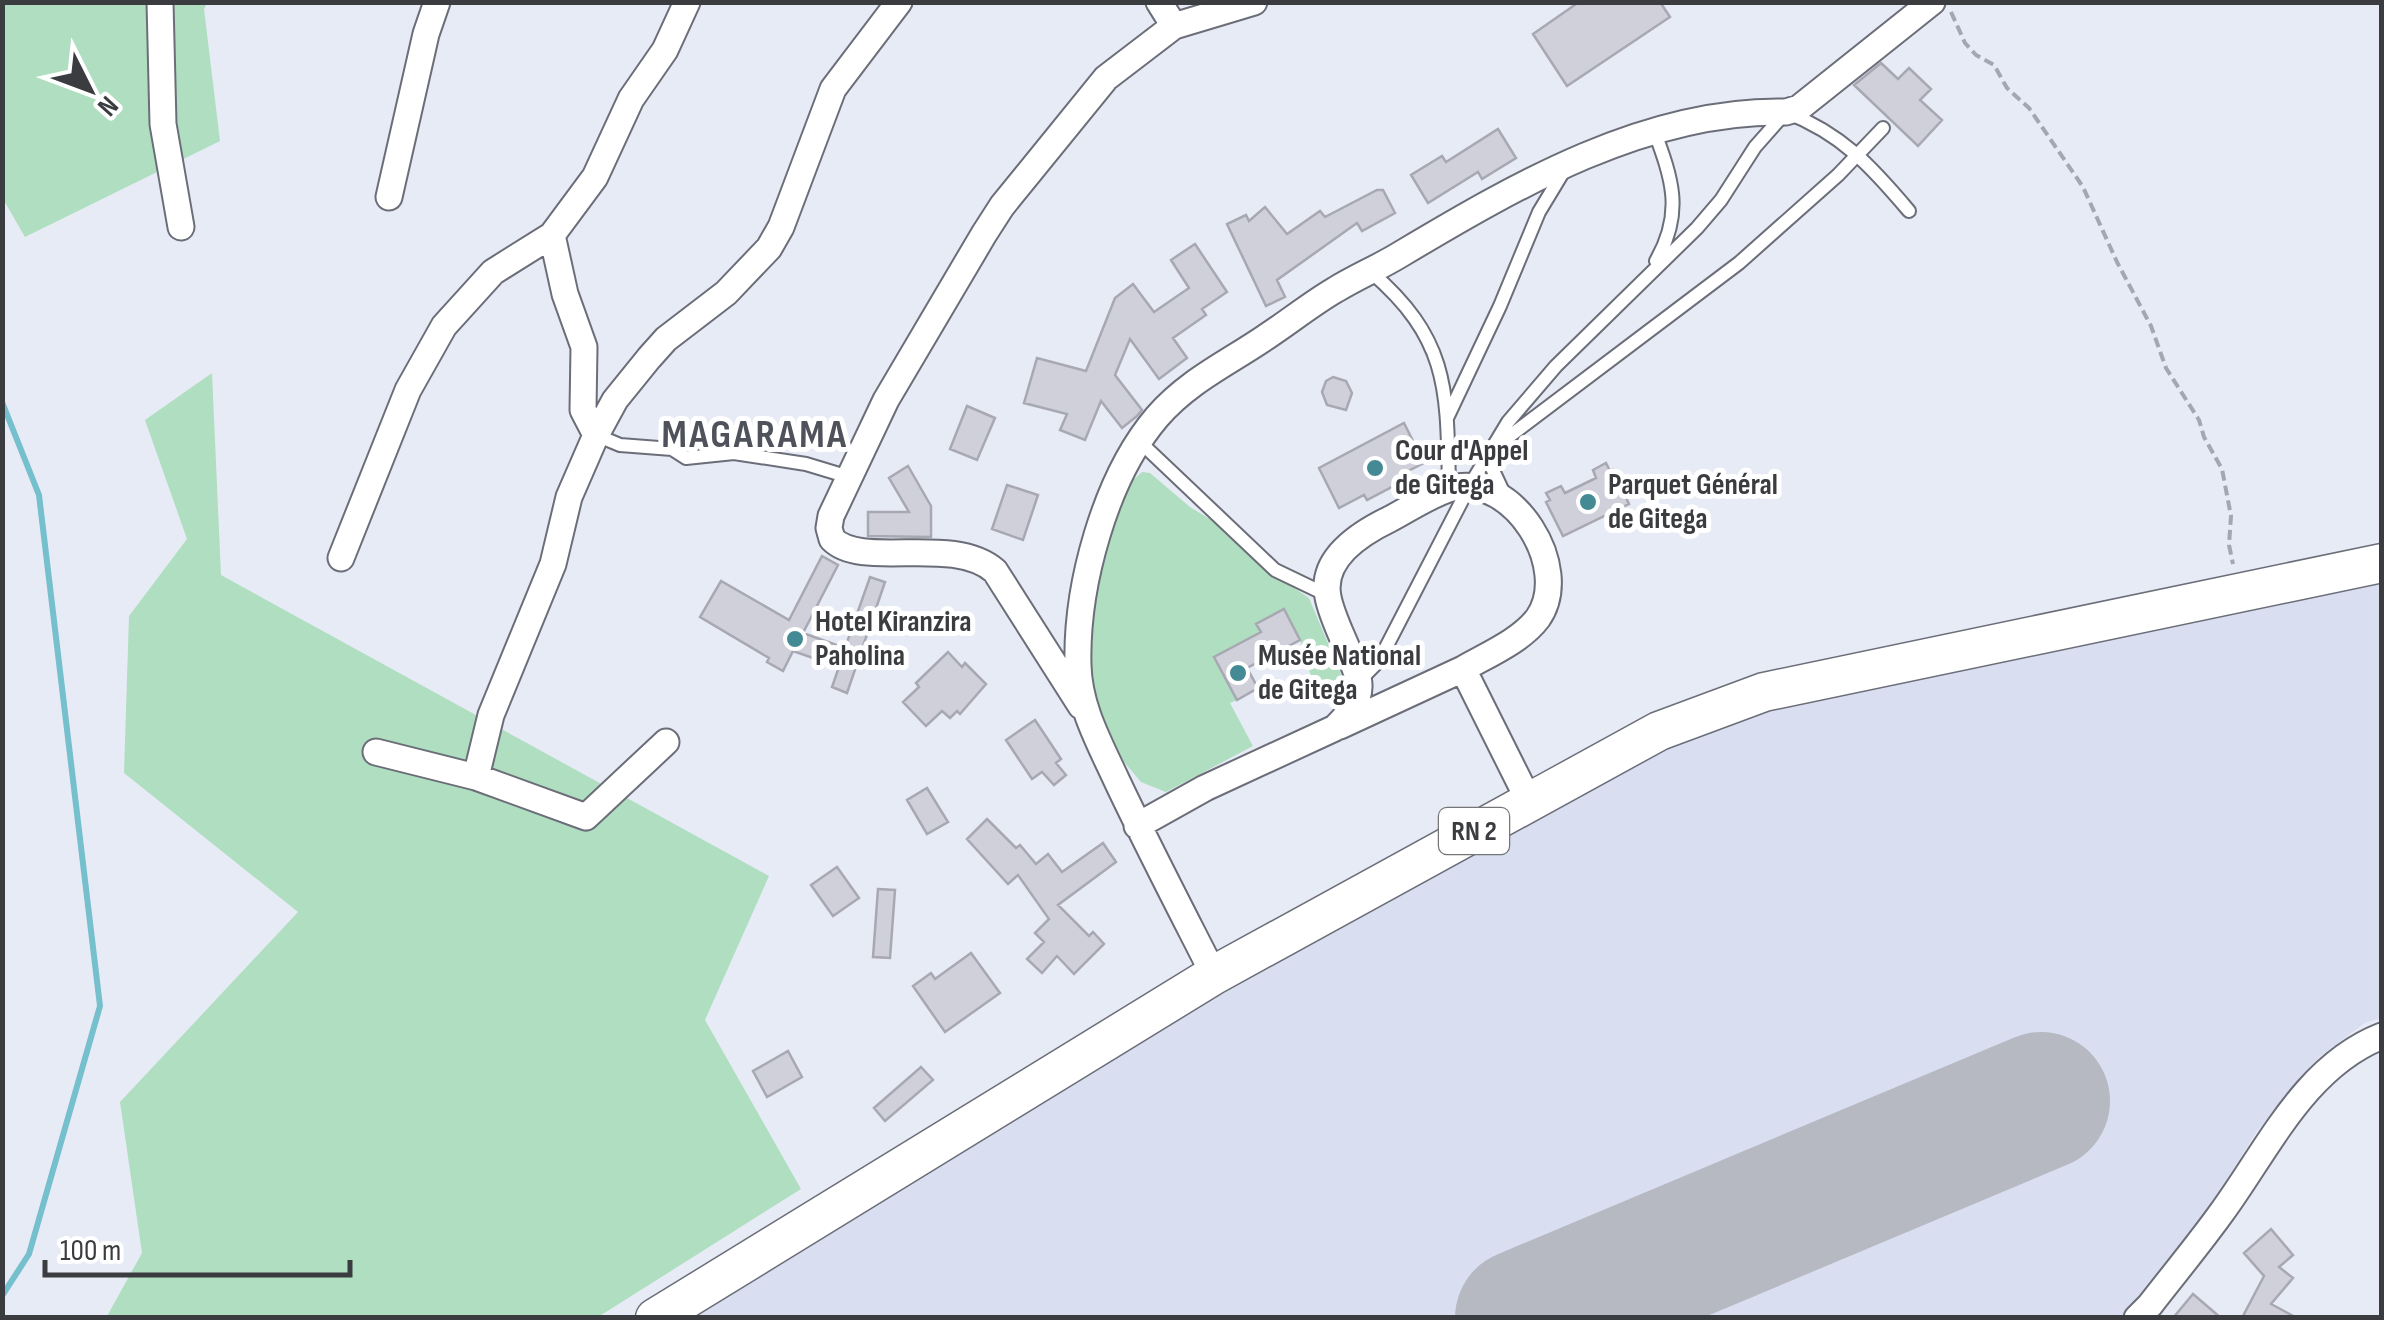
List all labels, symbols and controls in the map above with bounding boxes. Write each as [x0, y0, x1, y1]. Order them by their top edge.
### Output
north arrow [40, 40, 140, 140]
text: N [90, 89, 125, 122]
district label: MAGARAMA [661, 411, 849, 459]
place label: Cour d'Appel de Gitega [1395, 433, 1528, 503]
marker: Cour d'Appel de Gitega [1364, 457, 1386, 479]
place label: Parquet Général de Gitega [1608, 467, 1778, 537]
marker: Parquet Général de Gitega [1577, 491, 1599, 513]
place label: Hotel Kiranzira Paholina [815, 604, 972, 674]
marker: Hotel Kiranzira Paholina [784, 628, 806, 650]
place label: Musée National de Gitega [1258, 638, 1421, 708]
marker: Musée National de Gitega [1227, 662, 1249, 684]
road number: RN 2 [1439, 808, 1509, 854]
scale bar [45, 1215, 350, 1277]
text: 100 m [60, 1233, 121, 1269]

